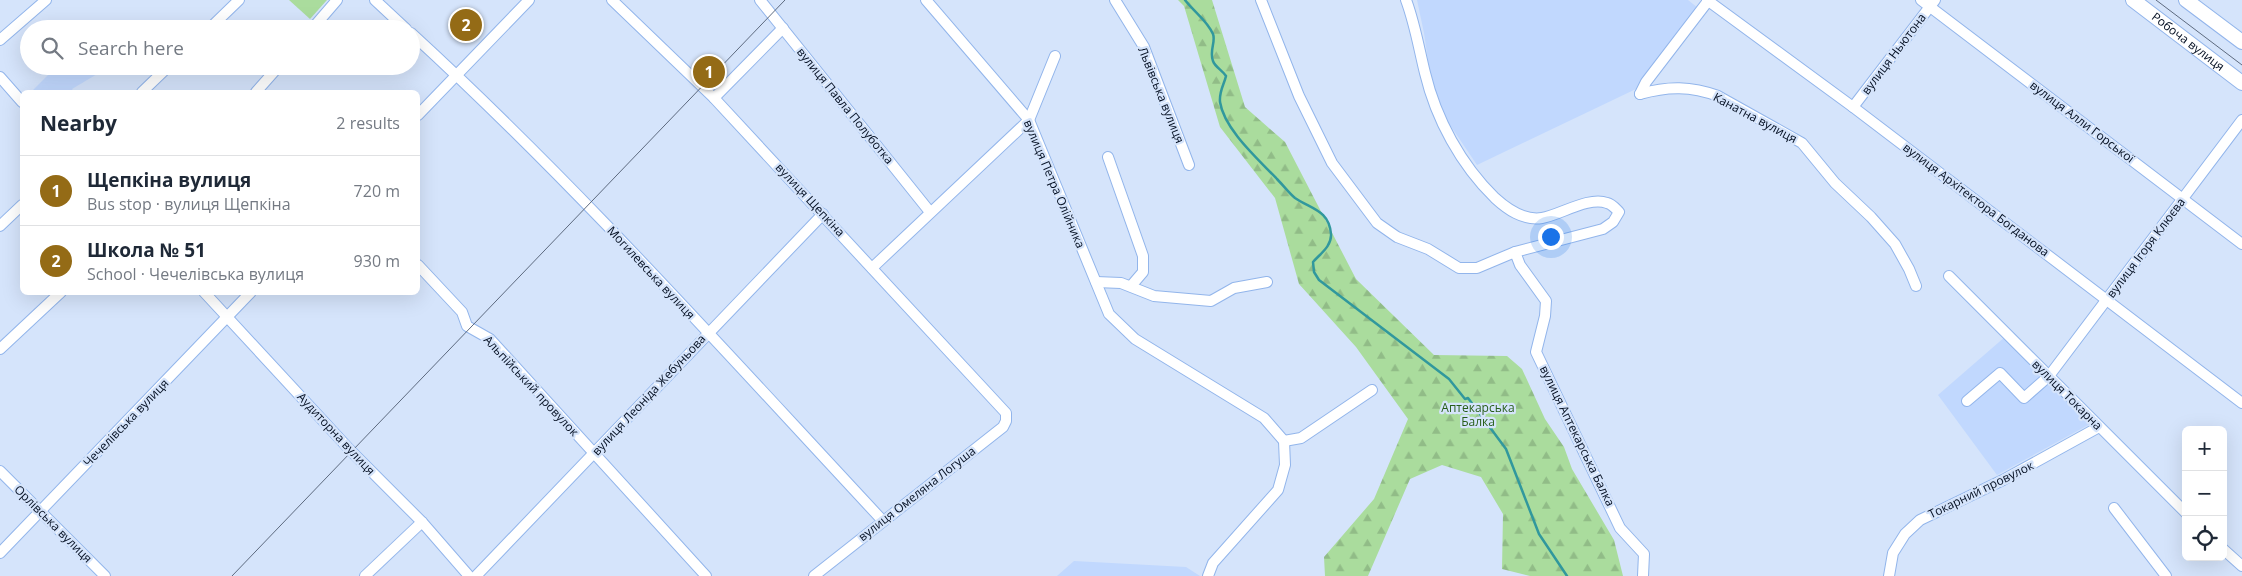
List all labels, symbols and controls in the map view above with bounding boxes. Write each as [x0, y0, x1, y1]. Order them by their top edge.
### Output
pin: 2 [450, 6, 482, 44]
street label: Робоча вулиця [2148, 8, 2228, 75]
street label: вулиця Ньютона [1857, 10, 1930, 98]
search box [20, 20, 420, 75]
icon: search [38, 34, 66, 62]
text: Search here [78, 35, 184, 61]
street label: вулиця Павла Полуботка [793, 44, 898, 168]
street label: Львівська вулиця [1134, 44, 1189, 146]
pin: 1 [693, 53, 725, 91]
street label: вулиця Алли Горської [2027, 77, 2139, 167]
street label: Канатна вулиця [1710, 88, 1800, 147]
text: Nearby [40, 109, 117, 137]
text: 2 results [336, 112, 400, 134]
street label: вулиця Петра Олійника [1020, 117, 1089, 251]
street label: вулиця Архітектора Богданова [1900, 139, 2053, 260]
street label: вулиця Щепкіна [772, 159, 849, 240]
text: Щепкіна вулиця [87, 167, 251, 193]
text: 1 [51, 180, 61, 202]
text: 720 m [354, 180, 400, 202]
text: Bus stop · вулиця Щепкіна [87, 193, 291, 215]
street label: вулиця Ігоря Клюєва [2102, 194, 2189, 301]
street label: Могилевська вулиця [604, 222, 699, 323]
your location [1538, 224, 1564, 250]
text: Школа № 51 [87, 237, 206, 263]
text: 2 [51, 250, 61, 272]
text: 930 m [354, 250, 400, 272]
text: School · Чечелівська вулиця [87, 263, 304, 285]
street label: вулиця Леоніда Жебуньова [588, 330, 709, 459]
street label: Альпійський провулок [480, 332, 583, 440]
street label: вулиця Токарна [2028, 356, 2106, 434]
street label: вулиця Аптекарська Балка [1536, 362, 1619, 509]
street label: Чечелівська вулиця [79, 375, 172, 470]
street label: Аудиторна вулиця [294, 389, 379, 479]
park label: Аптекарська Балка [1441, 399, 1515, 430]
map controls [2182, 426, 2227, 561]
button: + [2182, 426, 2227, 471]
street label: вулиця Омеляна Логуша [854, 442, 979, 545]
street label: Токарний провулок [1925, 456, 2037, 522]
button: − [2182, 471, 2227, 516]
street label: Орлівська вулиця [11, 481, 96, 566]
button: locate [2182, 516, 2227, 561]

